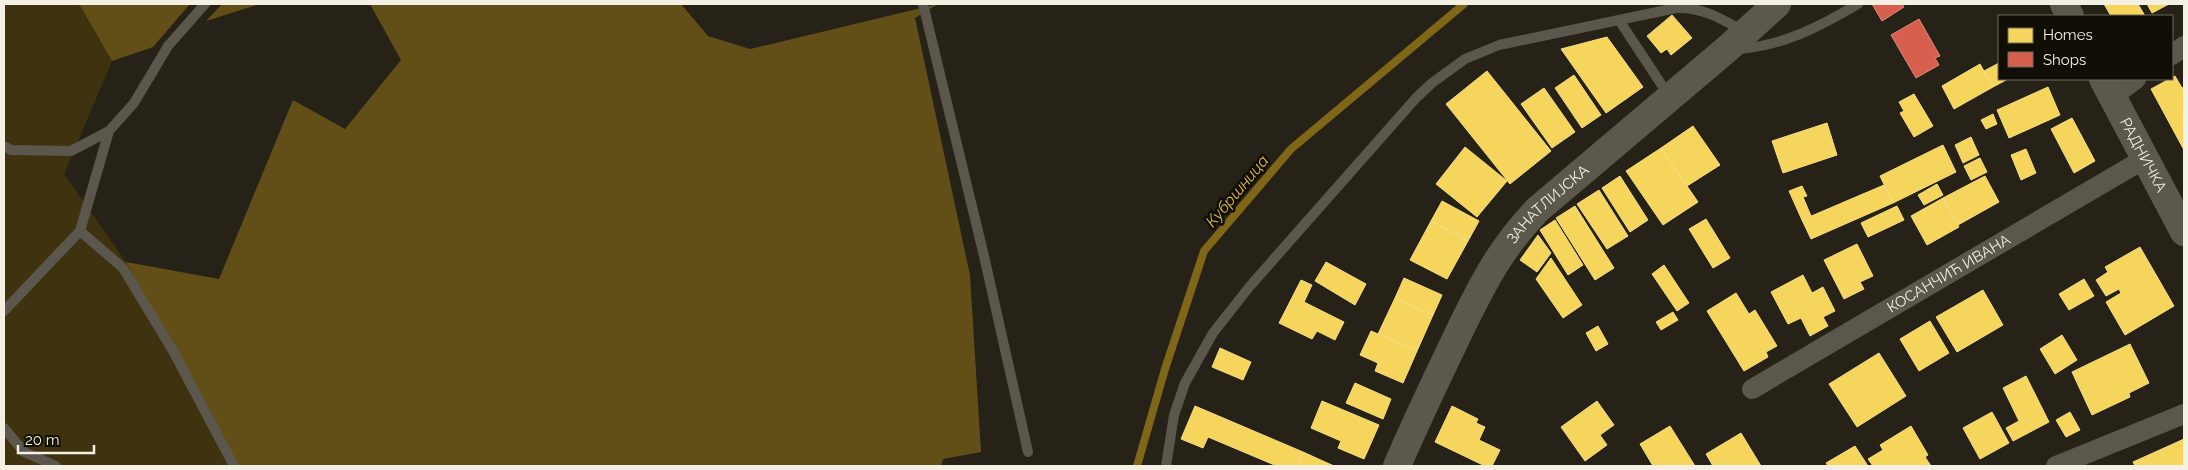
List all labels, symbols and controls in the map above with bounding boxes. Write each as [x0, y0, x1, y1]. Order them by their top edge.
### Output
legend [1998, 15, 2173, 80]
text: Homes [2043, 26, 2093, 44]
text: Shops [2043, 51, 2086, 69]
street label: РАДНИЧКА [2116, 115, 2170, 195]
water label: Кубршница [1201, 151, 1273, 231]
street label: ЗАНАТЛИЈСКА [1503, 161, 1593, 247]
street label: КОСАНЧИЋ ИВАНА [1884, 230, 2013, 317]
scale bar [18, 422, 94, 454]
text: 20 m [25, 431, 60, 449]

